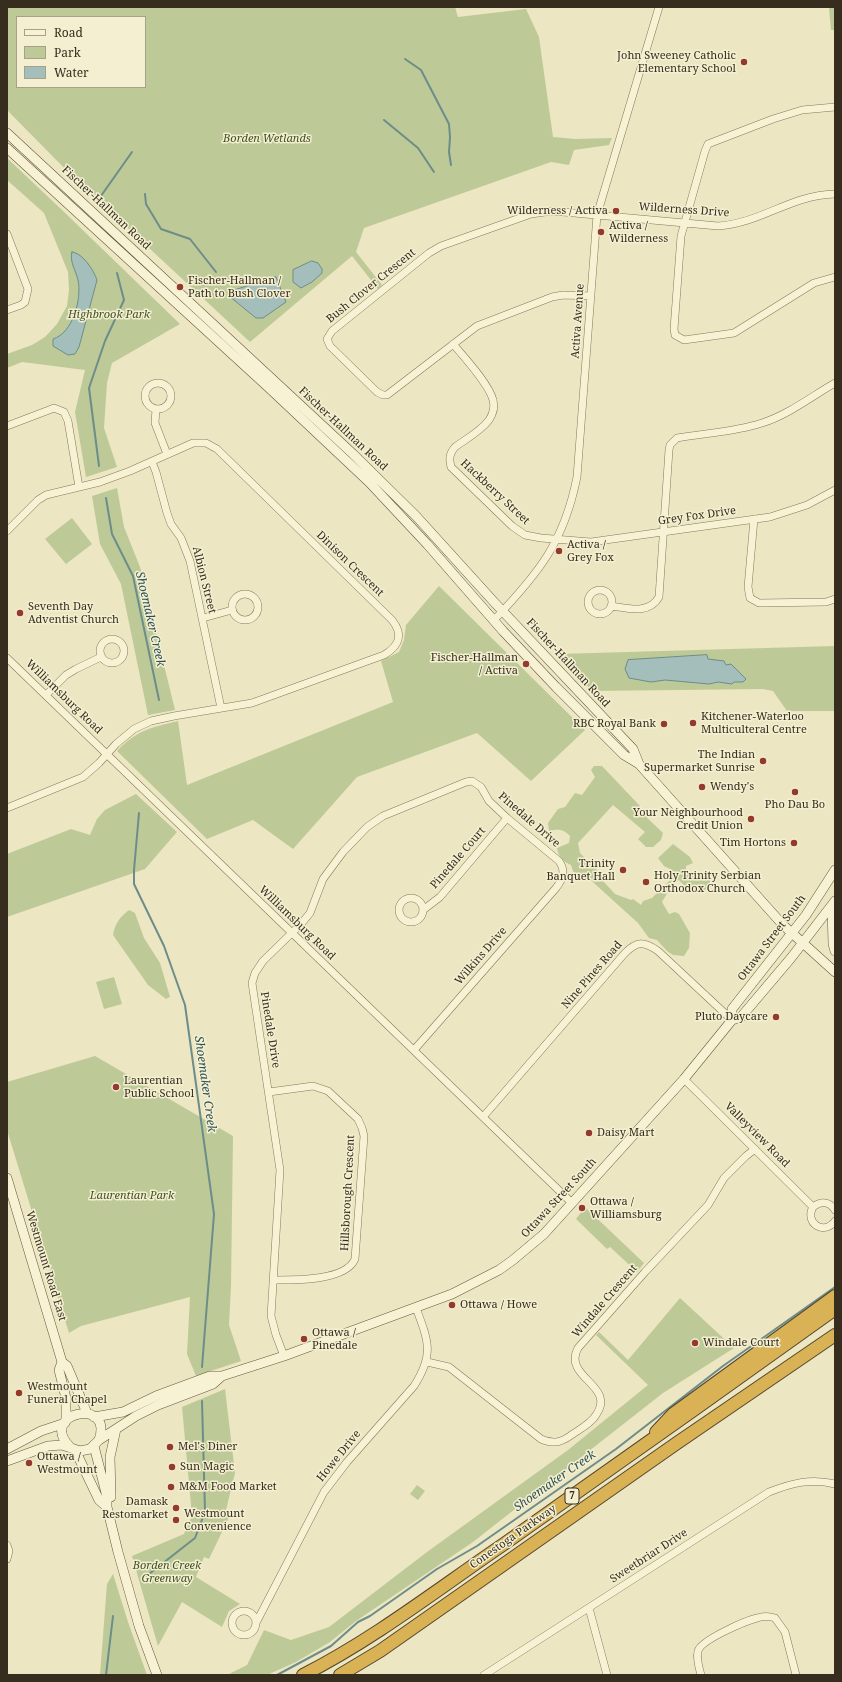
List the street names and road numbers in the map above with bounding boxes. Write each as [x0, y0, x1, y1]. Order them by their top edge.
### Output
street label: Fischer-Hallman Road [59, 163, 153, 253]
street label: Wilderness Drive [638, 200, 730, 220]
street label: Bush Clover Crescent [324, 246, 418, 326]
street label: Activa Avenue [569, 283, 587, 359]
street label: Fischer-Hallman Road [296, 384, 390, 474]
street label: Hackberry Street [458, 457, 532, 527]
street label: Grey Fox Drive [657, 504, 737, 528]
street label: Dinison Crescent [314, 529, 386, 599]
street label: Albion Street [189, 545, 219, 615]
street label: Fischer-Hallman Road [523, 616, 613, 710]
street label: Williamsburg Road [23, 657, 105, 737]
street label: Pinedale Drive [496, 790, 562, 850]
street label: Pinedale Court [428, 824, 488, 892]
street label: Williamsburg Road [256, 883, 338, 963]
street label: Ottawa Street South [735, 892, 809, 984]
street label: Wilkins Drive [452, 924, 510, 988]
street label: Nine Pines Road [559, 939, 625, 1011]
street label: Pinedale Drive [257, 991, 283, 1069]
street label: Valleyview Road [722, 1100, 792, 1170]
street label: Hillsborough Crescent [338, 1135, 358, 1251]
street label: Ottawa Street South [519, 1155, 599, 1241]
street label: Westmount Road East [23, 1209, 69, 1323]
street label: Windale Crescent [570, 1262, 640, 1340]
street label: Howe Drive [314, 1428, 364, 1484]
road number: 7 [565, 1488, 579, 1504]
street label: Conestoga Parkway [467, 1502, 559, 1572]
street label: Sweetbriar Drive [608, 1526, 690, 1586]

